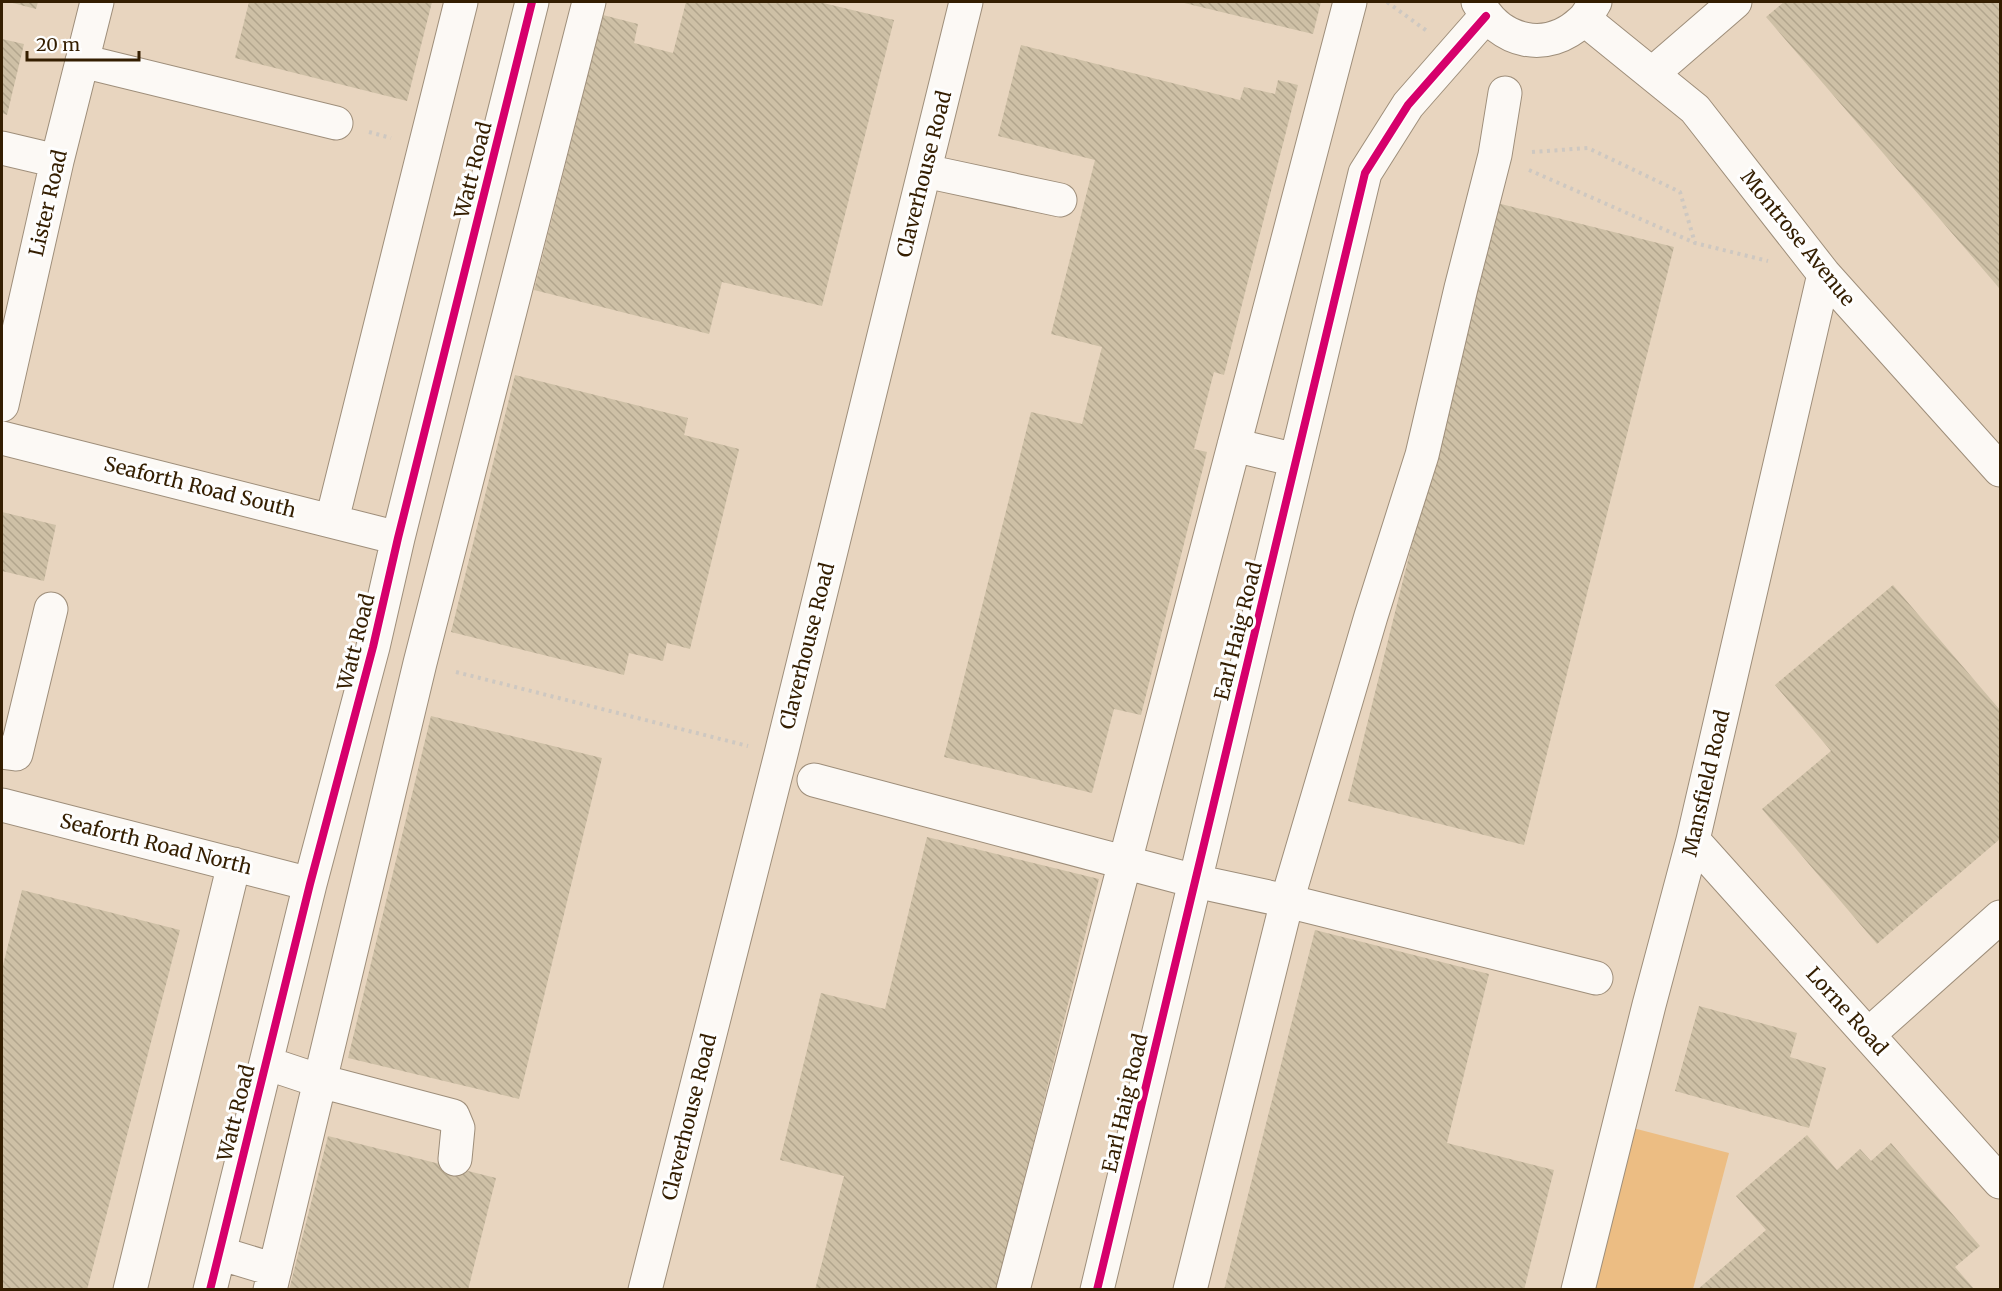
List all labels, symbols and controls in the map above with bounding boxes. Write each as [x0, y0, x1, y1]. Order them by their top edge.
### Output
scale bar [27, 24, 140, 62]
text: 20 m [36, 33, 80, 56]
street label: Claverhouse Road [891, 88, 956, 260]
street label: Watt Road [448, 119, 497, 222]
street label: Lister Road [23, 147, 72, 259]
street label: Montrose Avenue [1736, 165, 1861, 311]
street label: Seaforth Road South [101, 451, 299, 522]
street label: Earl Haig Road [1208, 559, 1267, 703]
street label: Claverhouse Road [774, 560, 839, 732]
street label: Watt Road [331, 591, 380, 694]
street label: Mansfield Road [1677, 707, 1735, 859]
street label: Seaforth Road North [58, 808, 255, 879]
street label: Lorne Road [1801, 961, 1894, 1060]
street label: Claverhouse Road [656, 1031, 721, 1203]
street label: Earl Haig Road [1096, 1031, 1153, 1175]
street label: Watt Road [211, 1062, 260, 1165]

